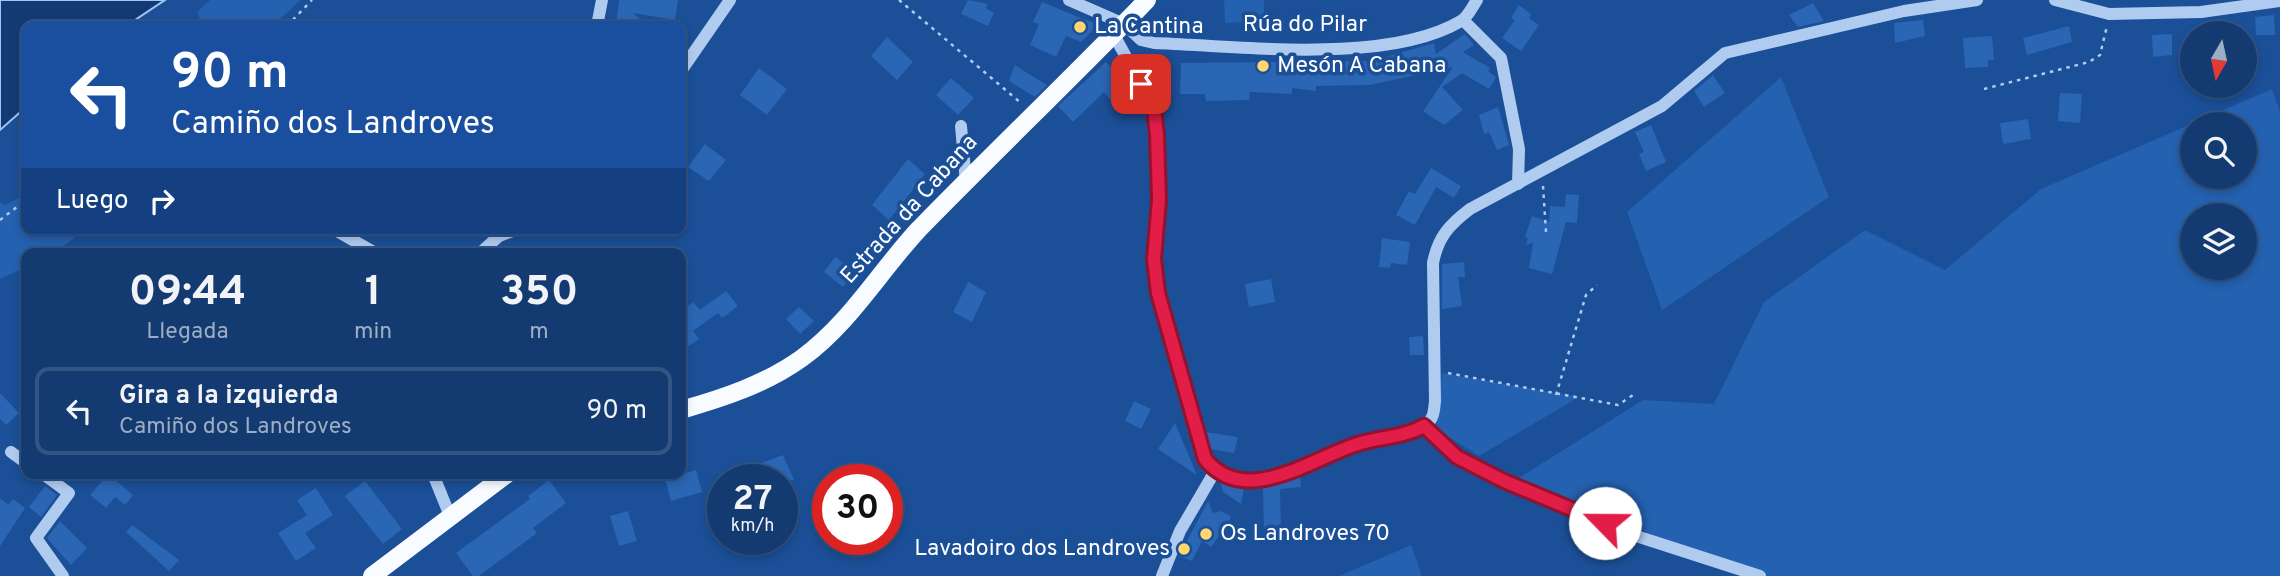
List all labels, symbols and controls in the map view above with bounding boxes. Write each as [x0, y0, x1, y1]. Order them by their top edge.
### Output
street label: Rúa do Pilar [1243, 11, 1367, 40]
place label: La Cantina [1094, 13, 1203, 42]
marker: La Cantina [1072, 19, 1088, 35]
north arrow [2180, 21, 2258, 98]
map controls [2180, 21, 2257, 280]
text: 90 m [171, 44, 289, 106]
icon: left [56, 49, 147, 140]
place label: Mesón A Cabana [1277, 52, 1446, 81]
pin [1111, 54, 1171, 114]
marker: Mesón A Cabana [1255, 58, 1271, 74]
icon: arrive [1122, 65, 1160, 103]
text: Camiño dos Landroves [171, 105, 495, 145]
button: search [2180, 112, 2257, 189]
street label: Estrada da Cabana [835, 129, 985, 291]
icon: right [143, 182, 181, 220]
text: Luego [56, 185, 129, 218]
button: layers [2180, 203, 2257, 280]
text: 09:44 [129, 267, 246, 320]
text: 1 [365, 267, 382, 320]
text: 350 [500, 267, 578, 320]
text: Llegada [146, 318, 229, 347]
text: min [354, 318, 392, 347]
text: m [529, 318, 549, 347]
text: Gira a la izquierda [119, 380, 338, 413]
icon: left [60, 392, 98, 430]
text: 90 m [587, 395, 647, 428]
text: Camiño dos Landroves [119, 413, 352, 442]
speed limit sign: 30 [812, 464, 903, 555]
text: 27 [733, 478, 772, 522]
position arrow [1568, 486, 1642, 560]
text: km/h [731, 515, 774, 538]
place label: Os Landroves 70 [1220, 520, 1390, 549]
marker: Os Landroves 70 [1198, 526, 1214, 542]
place label: Lavadoiro dos Landroves [914, 535, 1170, 564]
marker: Lavadoiro dos Landroves [1176, 541, 1192, 557]

